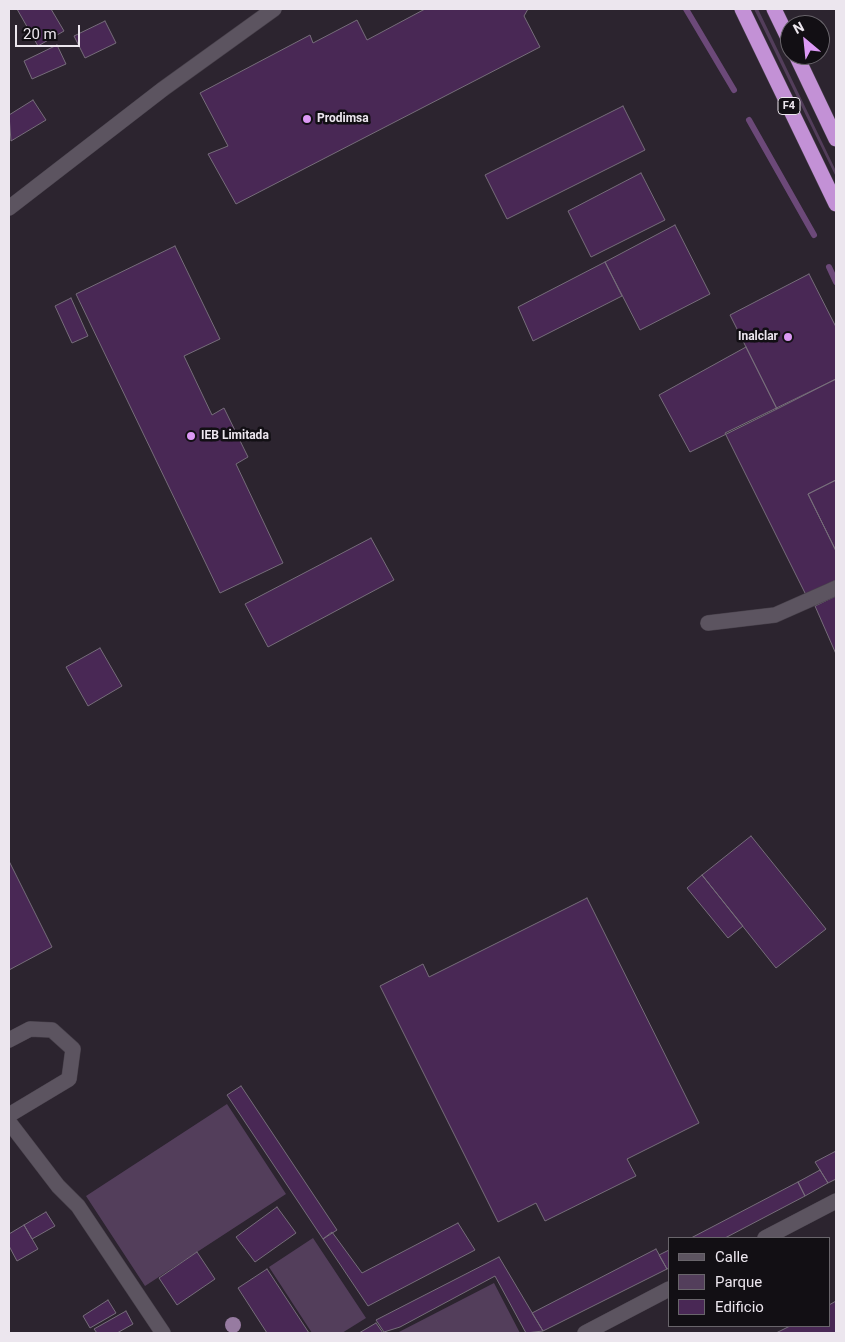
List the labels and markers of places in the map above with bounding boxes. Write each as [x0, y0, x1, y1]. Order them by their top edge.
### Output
place label: Prodimsa [317, 112, 369, 126]
marker: Prodimsa [301, 113, 313, 125]
place label: Inalclar [738, 330, 778, 344]
marker: Inalclar [782, 331, 794, 343]
place label: IEB Limitada [201, 429, 269, 443]
marker: IEB Limitada [185, 430, 197, 442]

